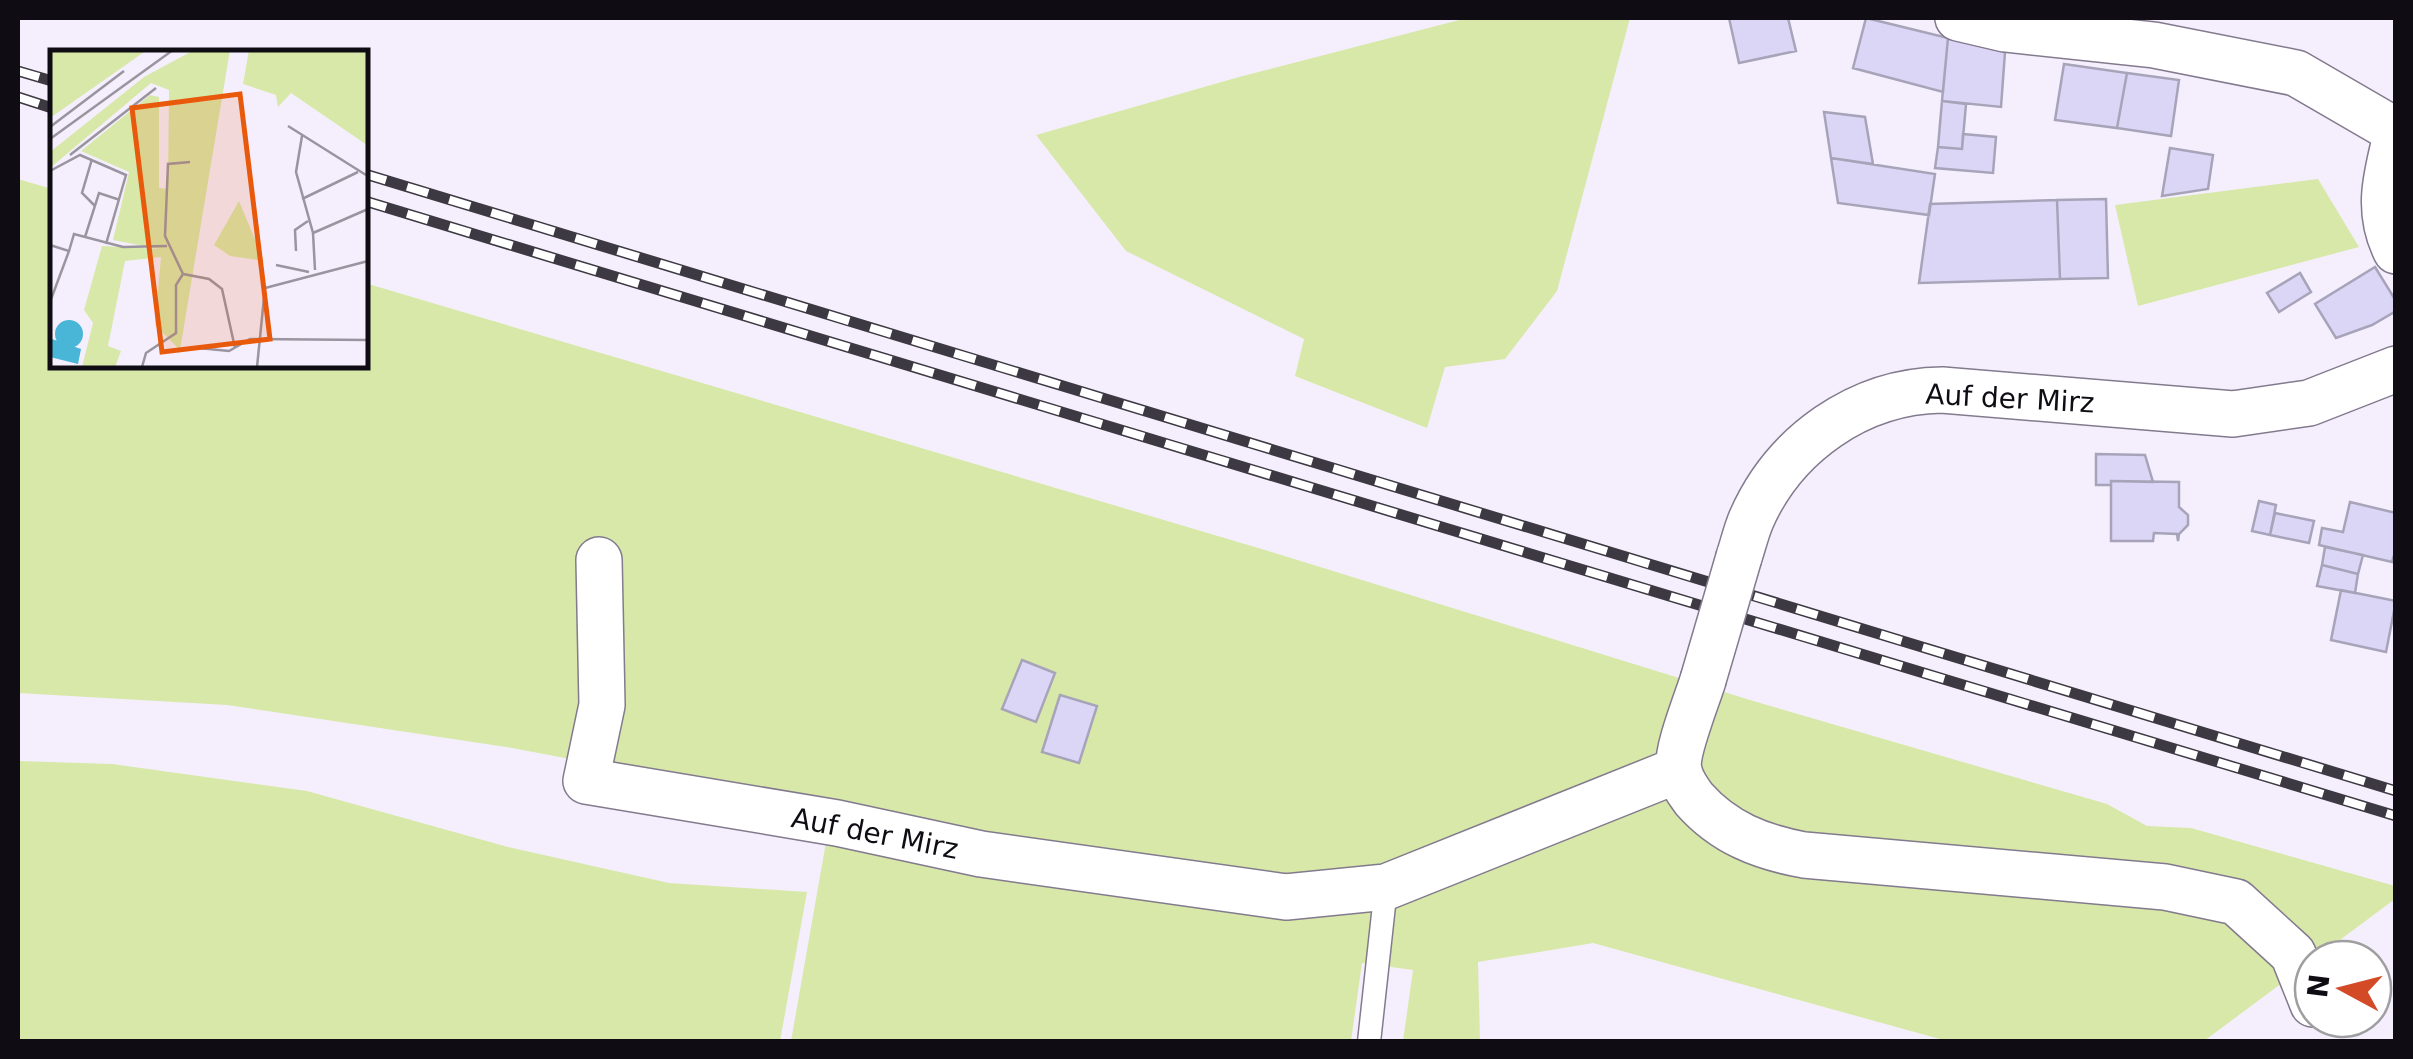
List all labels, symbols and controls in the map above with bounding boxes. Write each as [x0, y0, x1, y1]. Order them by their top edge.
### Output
inset map [50, 50, 368, 368]
street label: Auf der Mirz [1925, 378, 2095, 419]
street label: Auf der Mirz [789, 801, 961, 866]
north arrow [2293, 939, 2393, 1039]
text: N [2301, 972, 2336, 1000]

